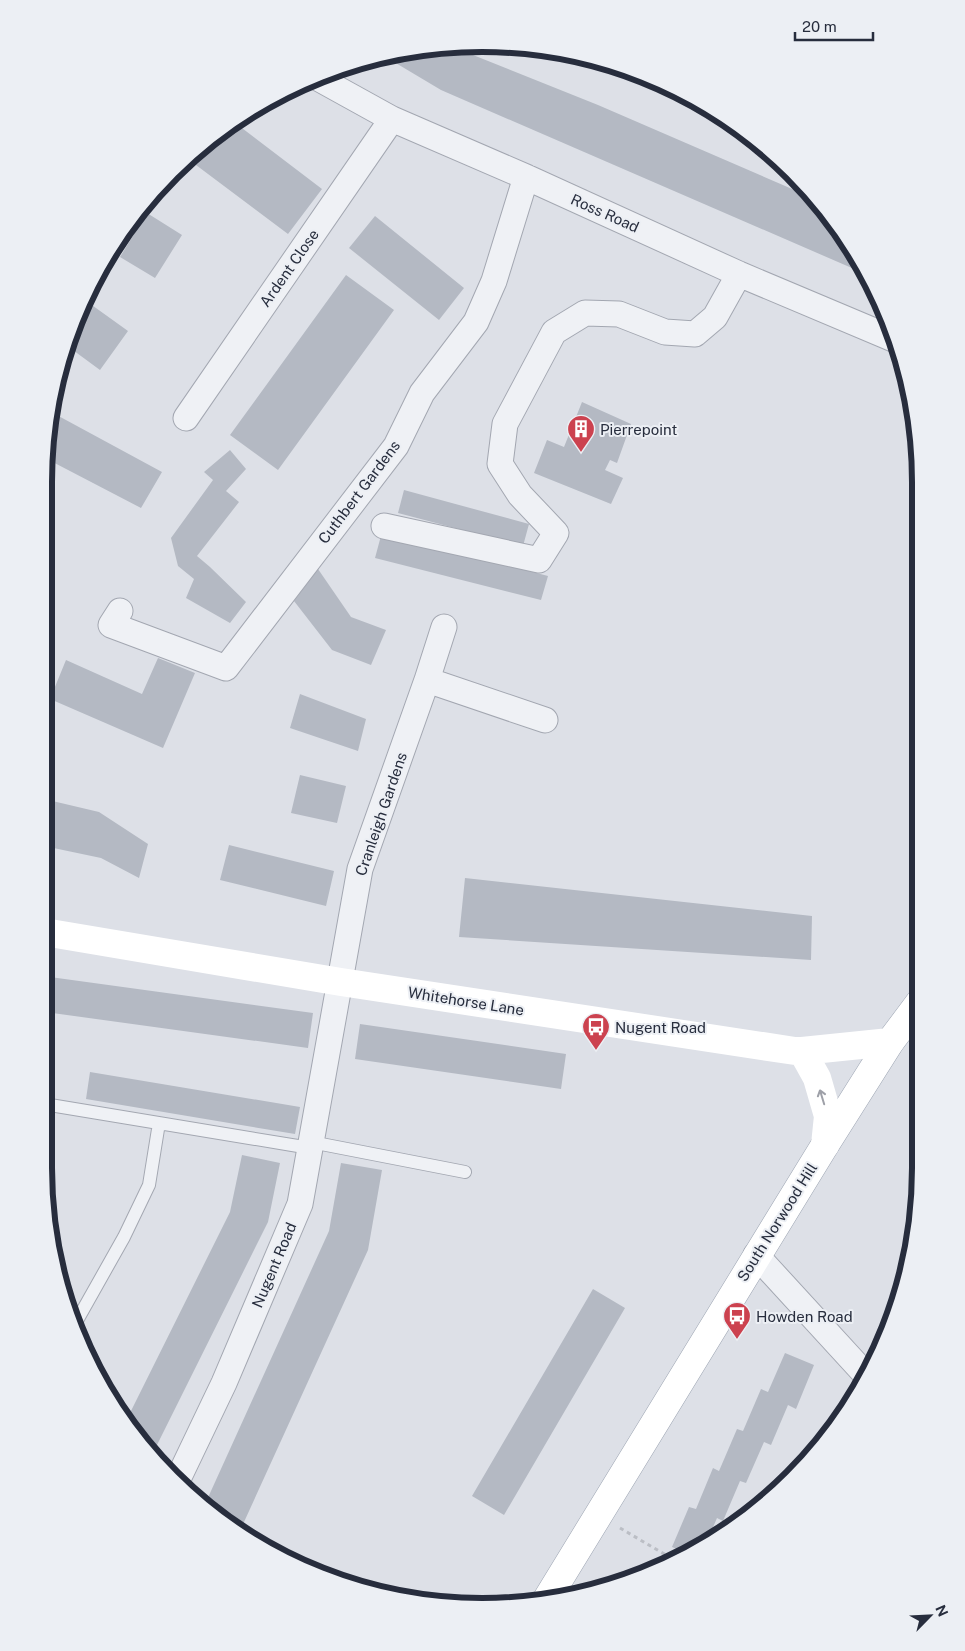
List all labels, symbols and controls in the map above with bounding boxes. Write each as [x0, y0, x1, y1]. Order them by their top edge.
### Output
scale bar [795, 10, 872, 42]
text: 20 m [802, 18, 837, 35]
street label: Ross Road [568, 190, 642, 236]
street label: Ardent Close [256, 226, 322, 310]
building icon: Pierrepoint [566, 414, 596, 453]
place label: Pierrepoint [600, 421, 677, 438]
street label: Cuthbert Gardens [315, 437, 403, 547]
street label: Cranleigh Gardens [352, 750, 410, 878]
street label: Whitehorse Lane [407, 983, 525, 1019]
bus stop icon: Nugent Road [581, 1012, 611, 1051]
place label: Nugent Road [615, 1019, 706, 1036]
one-way arrow [817, 1089, 827, 1105]
street label: South Norwood Hill [734, 1160, 820, 1284]
street label: Nugent Road [248, 1220, 300, 1310]
bus stop icon: Howden Road [722, 1301, 752, 1340]
place label: Howden Road [756, 1308, 853, 1325]
north arrow [905, 1591, 955, 1641]
text: N [932, 1602, 951, 1619]

